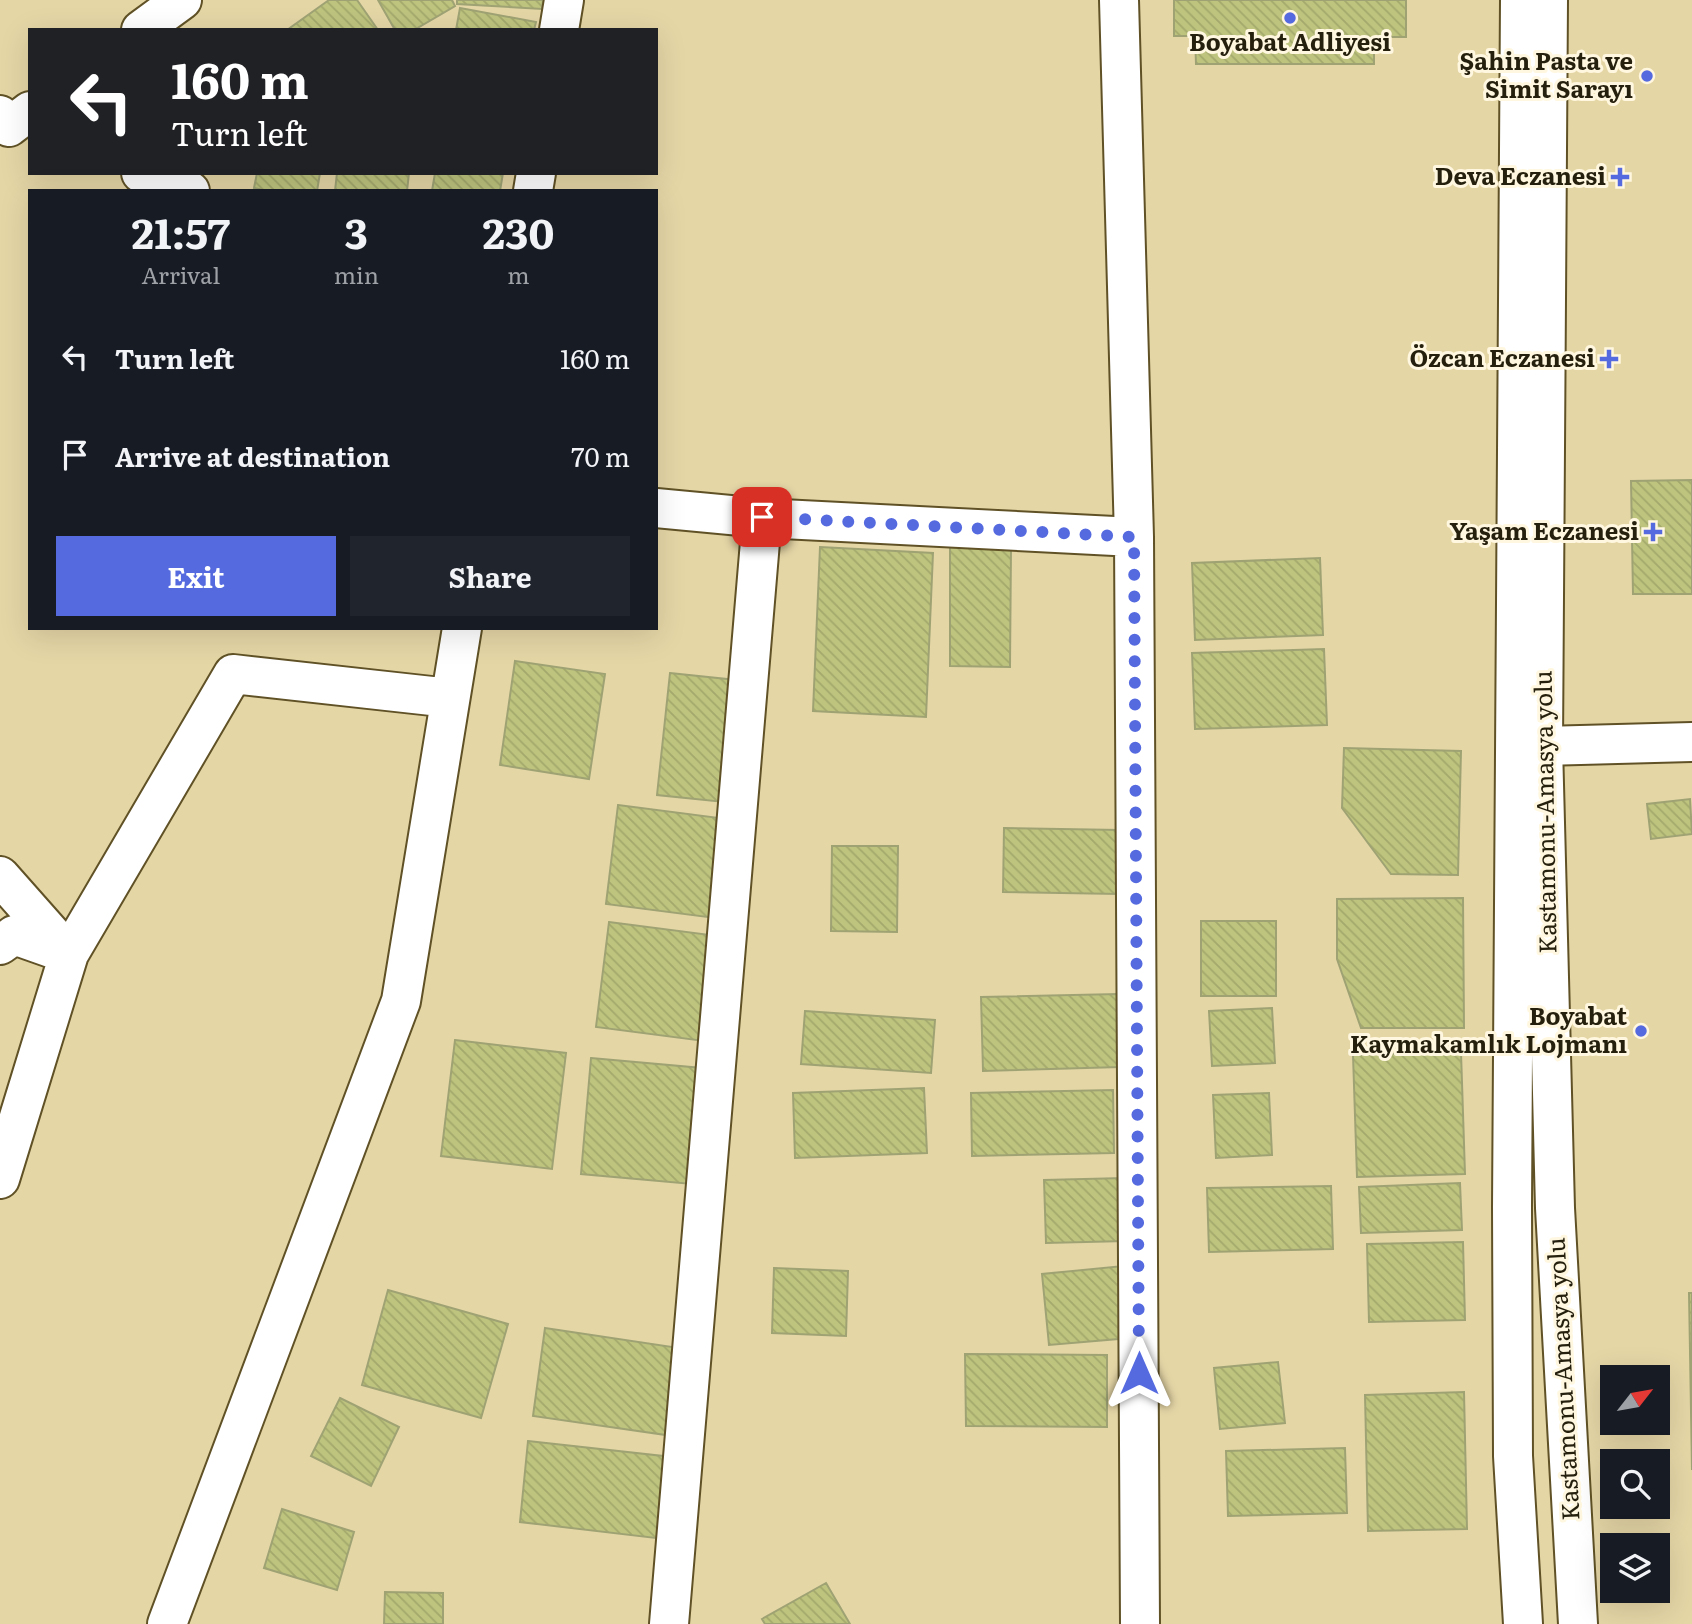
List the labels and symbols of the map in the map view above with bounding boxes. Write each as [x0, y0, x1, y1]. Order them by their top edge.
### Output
marker: Boyabat Adliyesi [1282, 10, 1298, 26]
place label: Boyabat Adliyesi [1189, 23, 1391, 58]
place label: Şahin Pasta ve Simit Sarayı [1460, 42, 1633, 105]
marker: Şahin Pasta ve Simit Sarayı [1639, 68, 1655, 84]
place label: Deva Eczanesi [1435, 157, 1606, 192]
marker: Deva Eczanesi [1612, 169, 1628, 185]
place label: Özcan Eczanesi [1410, 339, 1595, 374]
marker: Özcan Eczanesi [1601, 351, 1617, 367]
pin [732, 487, 792, 547]
place label: Yaşam Eczanesi [1449, 512, 1639, 547]
marker: Yaşam Eczanesi [1645, 524, 1661, 540]
street label: Kastamonu-Amasya yolu [1524, 670, 1563, 954]
place label: Boyabat Kaymakamlık Lojmanı [1350, 997, 1627, 1060]
marker: Boyabat Kaymakamlık Lojmanı [1633, 1023, 1649, 1039]
street label: Kastamonu-Amasya yolu [1537, 1237, 1586, 1521]
position arrow [1102, 1336, 1176, 1410]
north arrow [1600, 1365, 1670, 1435]

